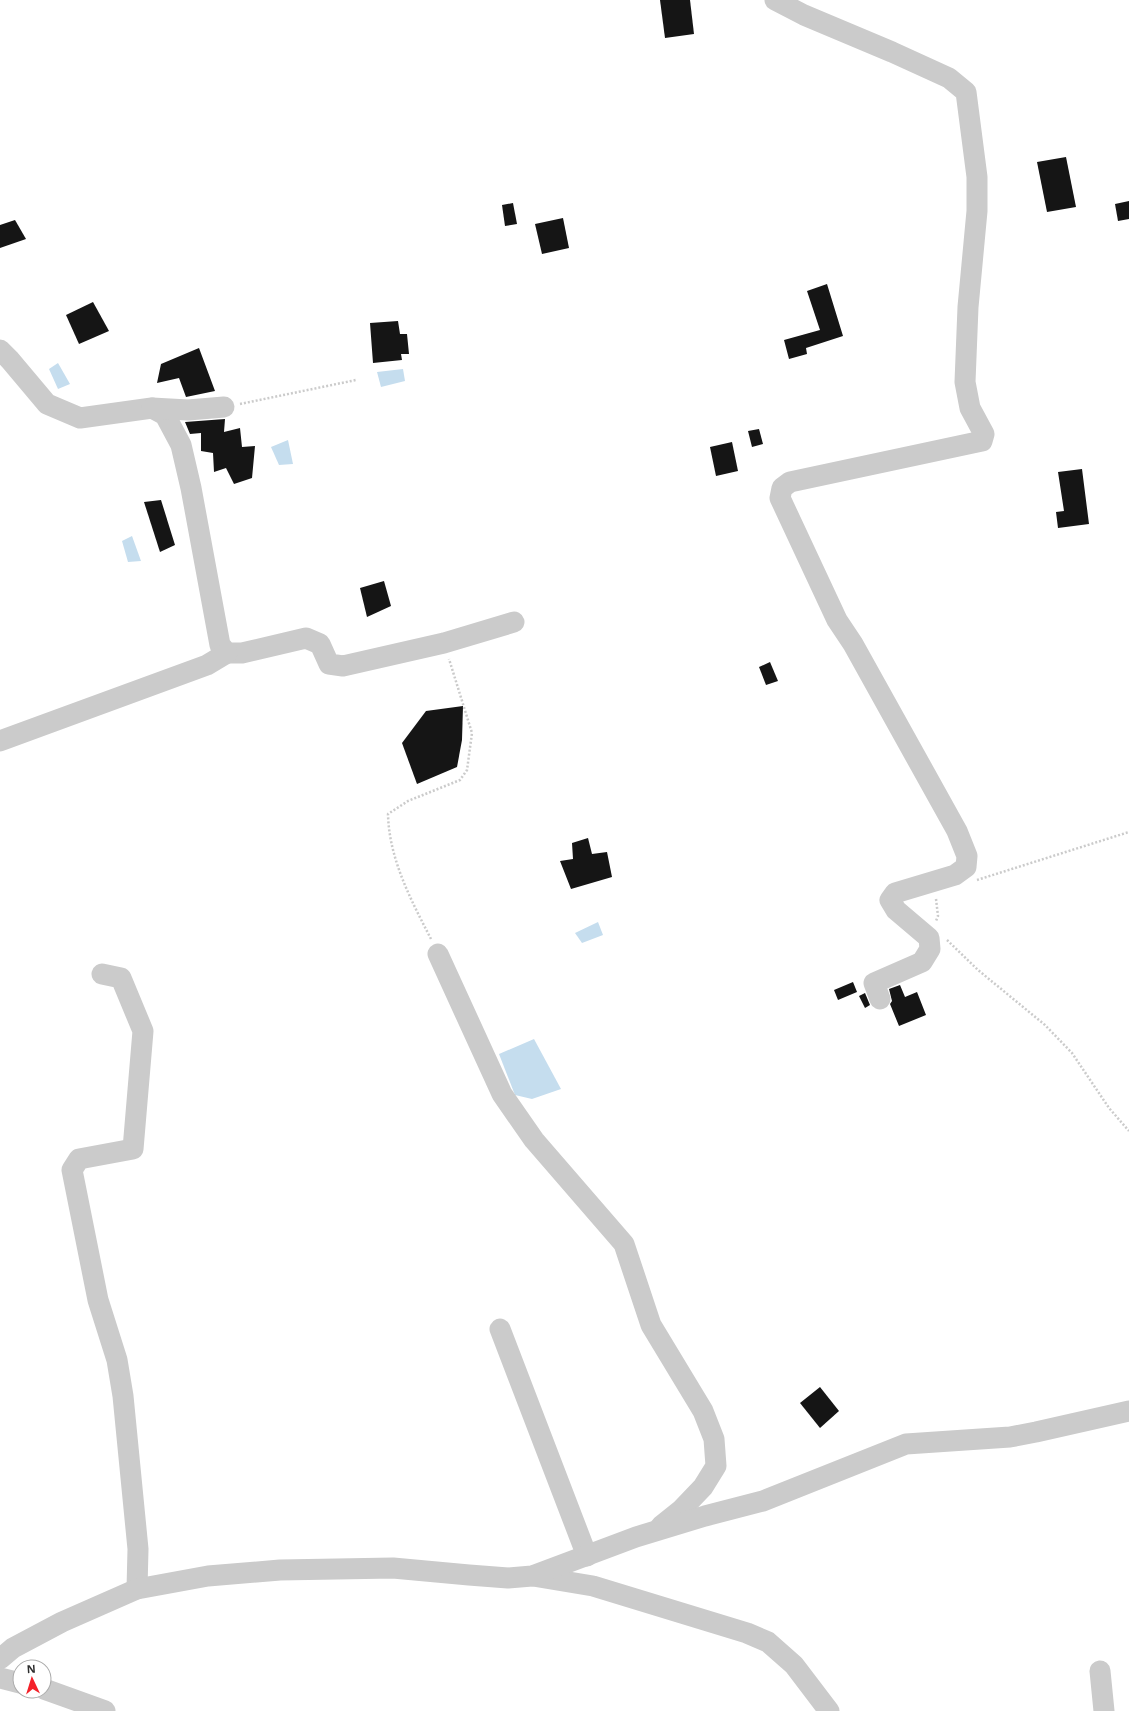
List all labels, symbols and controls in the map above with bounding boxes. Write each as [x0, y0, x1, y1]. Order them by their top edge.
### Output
north arrow [12, 1659, 52, 1699]
text: N [26, 1661, 36, 1676]

